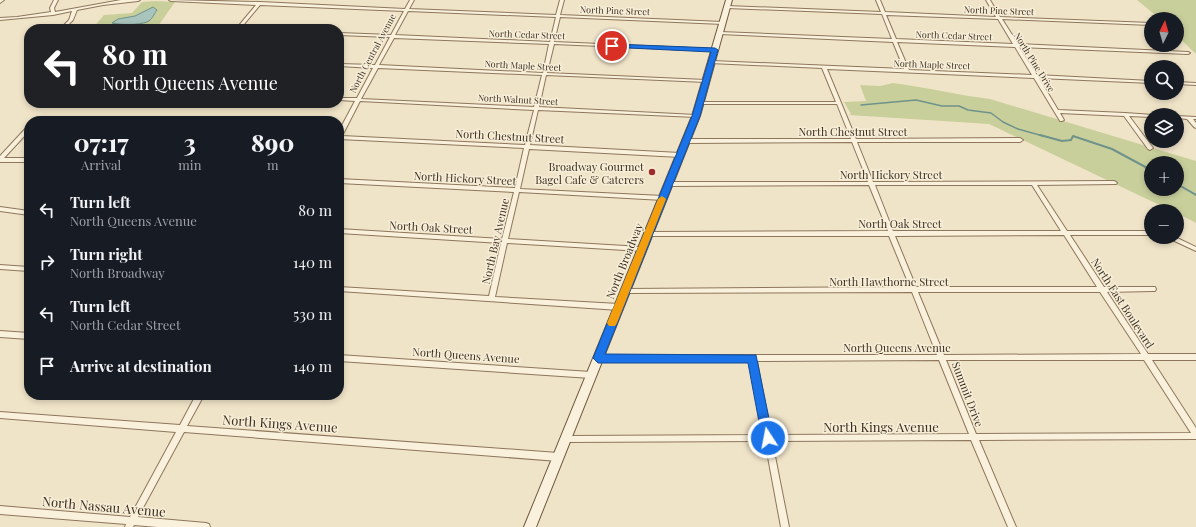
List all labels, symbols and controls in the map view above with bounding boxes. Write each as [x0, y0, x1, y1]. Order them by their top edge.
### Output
street label: North Pine Street [580, 3, 651, 17]
street label: North Pine Street [964, 3, 1035, 17]
street label: North Central Avenue [346, 11, 398, 95]
north arrow [1144, 12, 1184, 52]
map controls [1144, 12, 1184, 244]
street label: North Cedar Street [489, 27, 566, 41]
street label: North Cedar Street [916, 28, 993, 42]
pin [595, 29, 629, 63]
street label: North Pine Drive [1012, 30, 1058, 94]
text: 80 m [102, 35, 168, 72]
icon: arrive [601, 35, 623, 57]
icon: left [36, 40, 88, 92]
street label: North Maple Street [484, 57, 562, 73]
street label: North Maple Street [893, 57, 971, 71]
button: search [1144, 60, 1184, 100]
text: North Queens Avenue [102, 71, 278, 95]
street label: North Walnut Street [478, 91, 559, 107]
button: layers [1144, 108, 1184, 148]
street label: North Chestnut Street [799, 124, 908, 139]
text: 07:17 [74, 126, 129, 158]
text: 3 [184, 126, 196, 158]
text: 890 [251, 126, 294, 158]
street label: North Chestnut Street [455, 126, 565, 146]
text: Arrival [81, 156, 121, 173]
text: min [178, 156, 201, 173]
text: m [267, 156, 278, 173]
button: + [1144, 156, 1184, 196]
place label: Broadway Gourmet Bagel Cafe & Caterers [535, 159, 644, 187]
marker: Broadway Gourmet Bagel Cafe & Caterers [647, 167, 657, 177]
street label: North Hickory Street [840, 167, 942, 182]
street label: North Hickory Street [413, 168, 517, 188]
text: Turn left [70, 192, 131, 212]
street label: North Bay Avenue [478, 196, 512, 285]
icon: left [36, 199, 58, 221]
text: 80 m [298, 200, 332, 220]
button: − [1144, 204, 1184, 244]
text: North Queens Avenue [70, 212, 197, 229]
street label: North Oak Street [858, 216, 942, 231]
street label: North Oak Street [389, 217, 473, 237]
street label: North Broadway [602, 221, 646, 301]
text: Turn right [70, 244, 143, 264]
icon: right [36, 251, 58, 273]
text: 140 m [293, 252, 332, 272]
street label: North East Boulevard [1088, 255, 1158, 352]
text: North Broadway [70, 264, 165, 281]
street label: North Hawthorne Street [829, 274, 949, 289]
text: Turn left [70, 296, 131, 316]
icon: left [36, 303, 58, 325]
text: 530 m [293, 304, 332, 324]
text: North Cedar Street [70, 316, 181, 333]
street label: North Queens Avenue [843, 340, 951, 355]
street label: North Queens Avenue [412, 344, 521, 366]
icon: arrive [36, 355, 58, 377]
text: Arrive at destination [70, 356, 212, 376]
text: 140 m [293, 356, 332, 376]
street label: Summit Drive [949, 359, 987, 429]
street label: North Kings Avenue [222, 410, 339, 436]
position arrow [747, 417, 789, 459]
street label: North Kings Avenue [823, 418, 939, 435]
street label: North Nassau Avenue [41, 492, 167, 520]

